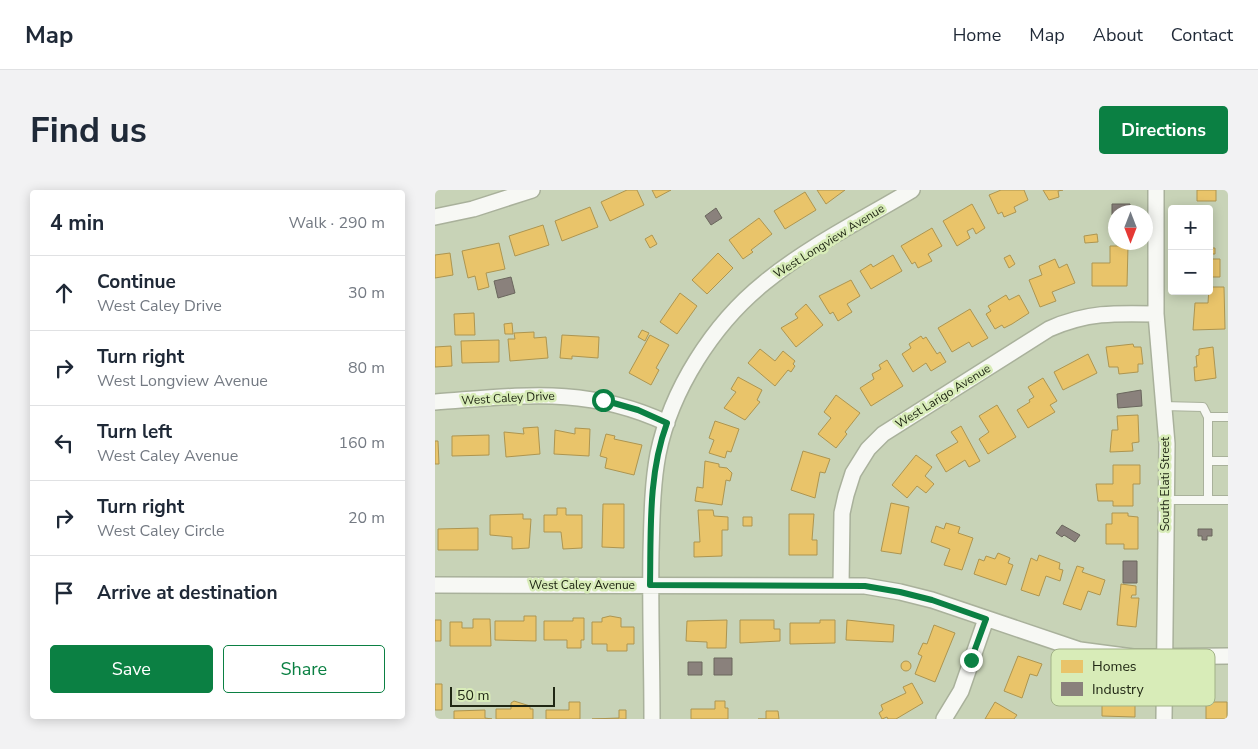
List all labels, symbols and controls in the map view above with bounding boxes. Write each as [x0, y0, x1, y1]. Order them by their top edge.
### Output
text: Map [25, 19, 73, 51]
text: Home [953, 23, 1001, 47]
text: Map [1029, 23, 1065, 47]
text: About [1093, 23, 1143, 47]
text: Contact [1171, 23, 1233, 47]
button: Directions [1099, 106, 1228, 154]
text: Find us [30, 107, 147, 154]
street label: West Longview Avenue [770, 200, 888, 282]
north arrow [1108, 205, 1153, 250]
map controls [1168, 205, 1213, 295]
button: + [1168, 205, 1213, 250]
text: 4 min [50, 209, 104, 237]
text: Walk · 290 m [289, 212, 385, 234]
button: − [1168, 250, 1213, 295]
text: Continue [97, 269, 176, 295]
icon: ahead [50, 279, 78, 307]
text: 30 m [348, 282, 385, 304]
text: West Caley Drive [97, 295, 222, 317]
text: Turn right [97, 344, 184, 370]
icon: right [50, 354, 78, 382]
text: 80 m [348, 357, 385, 379]
street label: West Larigo Avenue [892, 360, 994, 432]
text: West Longview Avenue [97, 370, 268, 392]
street label: West Caley Drive [461, 388, 555, 408]
route start [592, 389, 615, 412]
text: Turn left [97, 419, 172, 445]
icon: left [50, 429, 78, 457]
text: 160 m [338, 432, 385, 454]
street label: South Elati Street [1157, 436, 1173, 531]
text: West Caley Avenue [97, 445, 238, 467]
text: Turn right [97, 494, 184, 520]
icon: right [50, 504, 78, 532]
text: 20 m [348, 507, 385, 529]
text: West Caley Circle [97, 520, 225, 542]
street label: West Caley Avenue [529, 577, 635, 593]
icon: arrive [50, 579, 78, 607]
text: Arrive at destination [97, 580, 278, 606]
button: Save [50, 645, 213, 693]
button: Share [223, 645, 385, 693]
route end [960, 649, 983, 672]
legend [1051, 649, 1215, 706]
text: Homes [1092, 657, 1137, 676]
text: Industry [1092, 680, 1145, 699]
scale bar [450, 684, 555, 707]
text: 50 m [457, 686, 489, 705]

